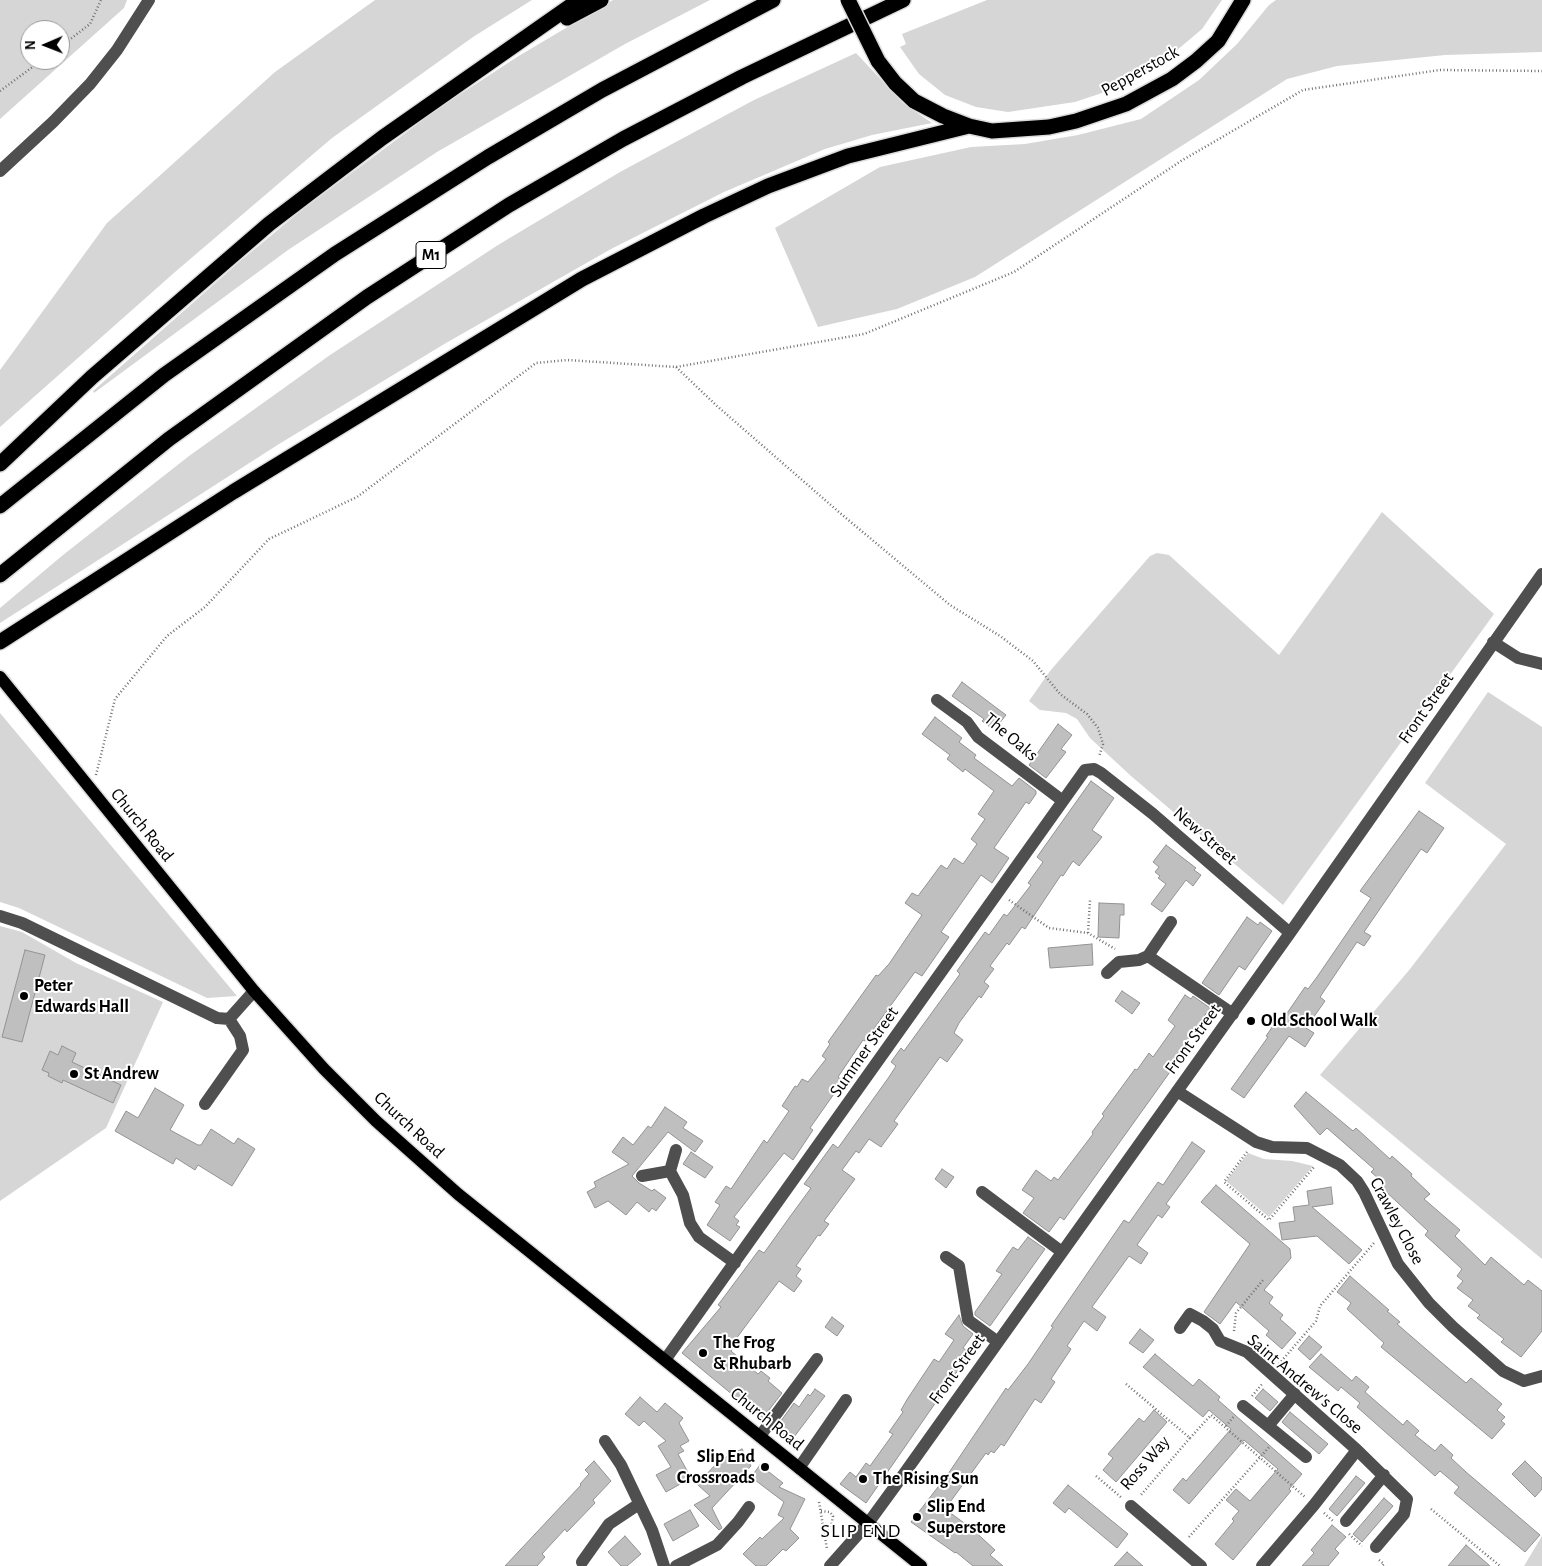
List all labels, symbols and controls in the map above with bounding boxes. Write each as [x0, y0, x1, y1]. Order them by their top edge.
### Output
north arrow [20, 20, 70, 70]
text: N [24, 40, 38, 50]
street label: Pepperstock [1097, 41, 1183, 101]
road number: M1 [416, 242, 446, 268]
street label: Front Street [1394, 668, 1458, 748]
street label: The Oaks [980, 708, 1042, 766]
street label: Church Road [106, 784, 178, 866]
street label: New Street [1169, 802, 1241, 870]
place label: Peter Edwards Hall [34, 975, 129, 1018]
marker: Peter Edwards Hall [18, 990, 30, 1002]
street label: Front Street [1160, 999, 1226, 1079]
street label: Summer Street [825, 1003, 903, 1101]
place label: Old School Walk [1261, 1010, 1377, 1032]
marker: Old School Walk [1245, 1015, 1257, 1027]
place label: St Andrew [84, 1063, 159, 1085]
marker: St Andrew [68, 1068, 80, 1080]
street label: Church Road [369, 1087, 449, 1163]
street label: Crawley Close [1365, 1174, 1429, 1268]
street label: Front Street [924, 1329, 990, 1409]
street label: Saint Andrew's Close [1243, 1329, 1367, 1439]
place label: The Frog & Rhubarb [713, 1332, 791, 1375]
marker: The Frog & Rhubarb [697, 1347, 709, 1359]
street label: Church Road [726, 1383, 808, 1455]
street label: Ross Way [1115, 1431, 1175, 1495]
place label: Slip End Crossroads [677, 1446, 755, 1488]
marker: Slip End Crossroads [759, 1461, 771, 1473]
place label: The Rising Sun [873, 1468, 979, 1490]
marker: The Rising Sun [857, 1473, 869, 1485]
place label: Slip End Superstore [927, 1496, 1006, 1538]
marker: Slip End Superstore [911, 1511, 923, 1523]
district label: SLIP END [819, 1519, 903, 1543]

